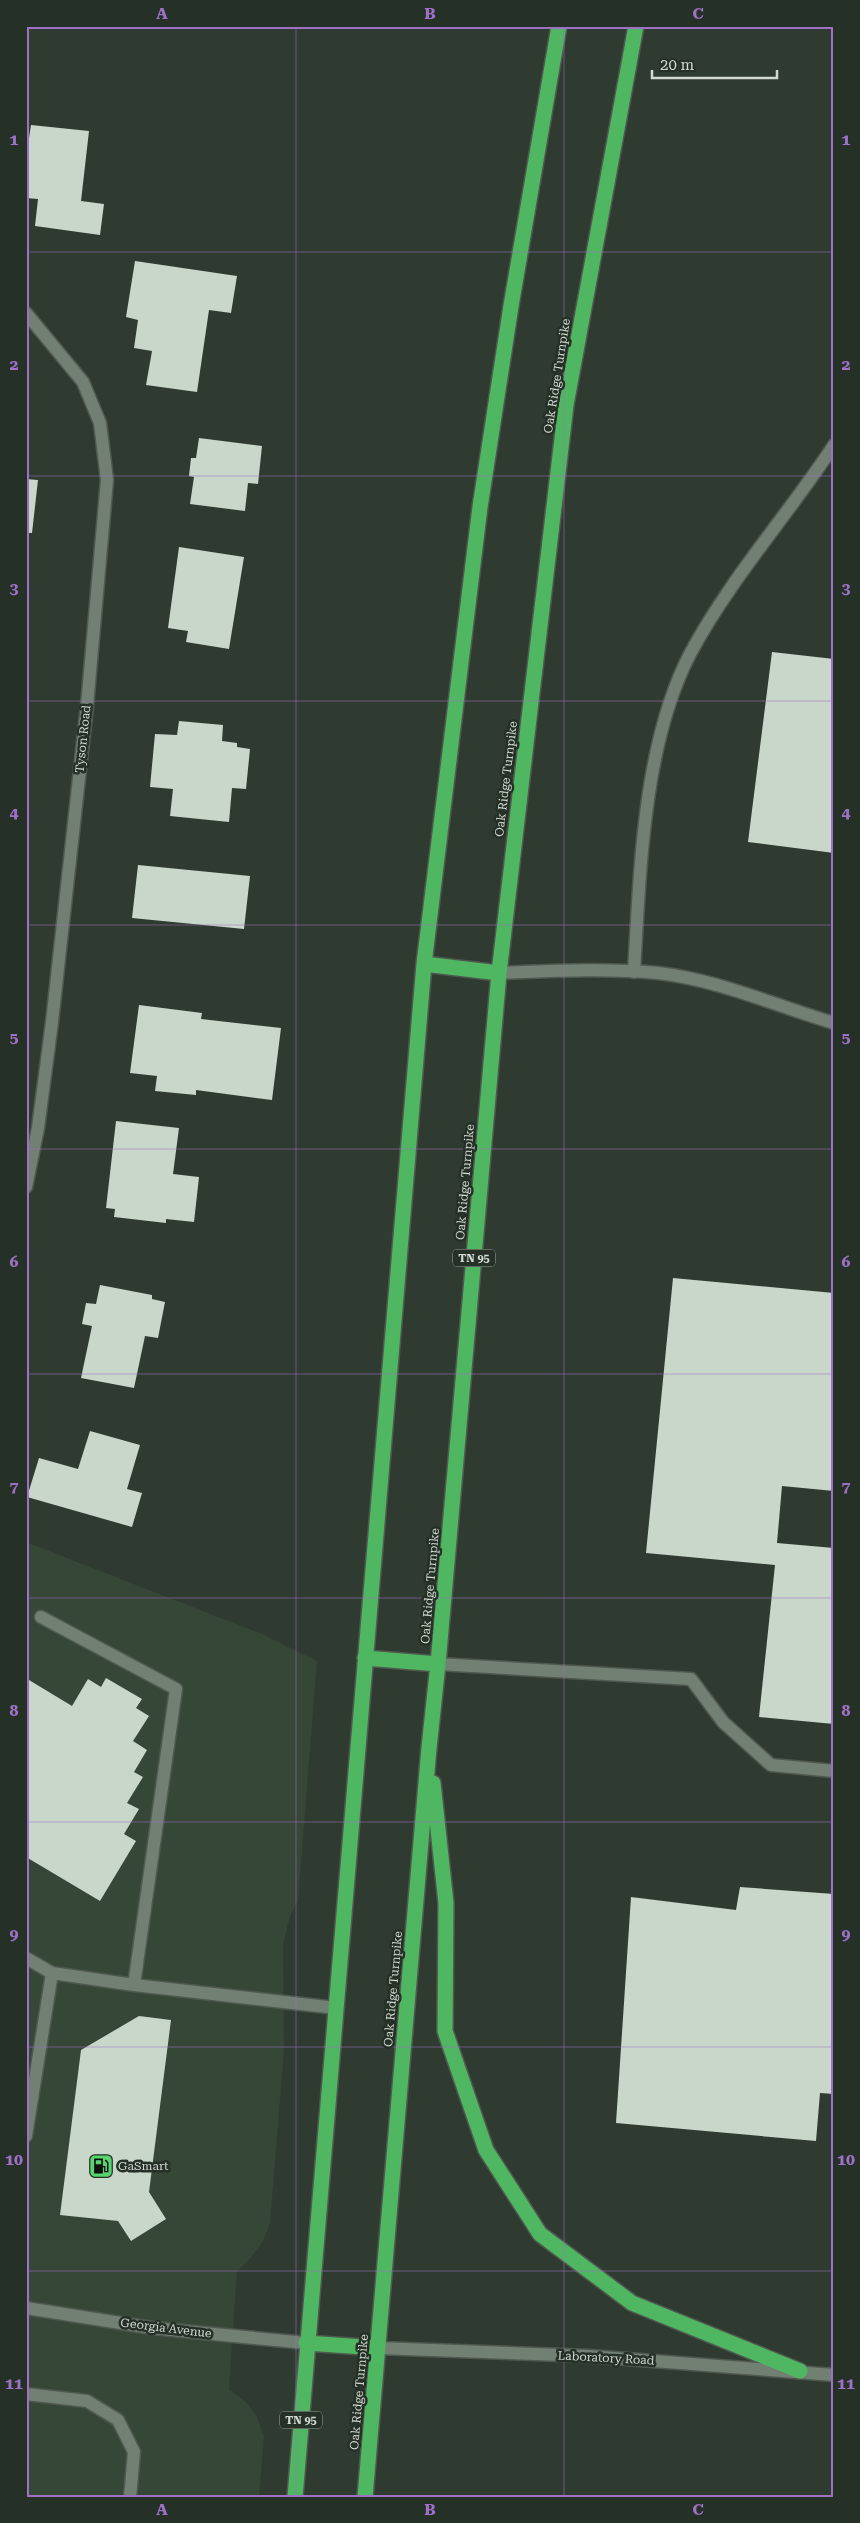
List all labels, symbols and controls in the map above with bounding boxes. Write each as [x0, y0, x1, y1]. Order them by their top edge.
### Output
text: A [156, 4, 168, 23]
text: B [424, 4, 436, 23]
text: C [692, 4, 704, 23]
scale bar [652, 48, 778, 80]
text: 20 m [660, 56, 695, 74]
text: 1 [10, 130, 19, 149]
text: 1 [842, 130, 851, 149]
street label: Oak Ridge Turnpike [541, 317, 573, 435]
text: 2 [10, 355, 19, 374]
text: 2 [842, 355, 851, 374]
text: 3 [10, 579, 19, 598]
text: 3 [842, 579, 851, 598]
street label: Tyson Road [72, 704, 94, 774]
street label: Oak Ridge Turnpike [492, 720, 520, 838]
text: 4 [10, 803, 19, 822]
text: 4 [842, 803, 851, 822]
text: 5 [10, 1028, 19, 1047]
text: 5 [842, 1028, 851, 1047]
street label: Oak Ridge Turnpike [453, 1123, 477, 1241]
road number: TN 95 [453, 1250, 495, 1266]
text: 6 [10, 1252, 19, 1271]
text: 6 [842, 1252, 851, 1271]
text: 7 [10, 1477, 19, 1496]
text: 7 [842, 1477, 851, 1496]
street label: Oak Ridge Turnpike [418, 1527, 442, 1645]
text: 8 [10, 1701, 19, 1720]
text: 8 [842, 1701, 851, 1720]
text: 9 [10, 1925, 19, 1944]
text: 9 [842, 1925, 851, 1944]
street label: Oak Ridge Turnpike [381, 1930, 405, 2048]
text: 10 [5, 2150, 23, 2169]
text: 10 [837, 2150, 855, 2169]
fuel station icon: GaSmart [88, 2153, 114, 2179]
place label: GaSmart [118, 2159, 169, 2173]
street label: Georgia Avenue [120, 2315, 213, 2341]
street label: Oak Ridge Turnpike [347, 2333, 371, 2451]
street label: Laboratory Road [557, 2348, 655, 2368]
text: 11 [5, 2374, 23, 2393]
text: 11 [837, 2374, 855, 2393]
road number: TN 95 [280, 2412, 322, 2428]
text: A [156, 2500, 168, 2519]
text: B [424, 2500, 436, 2519]
text: C [692, 2500, 704, 2519]

